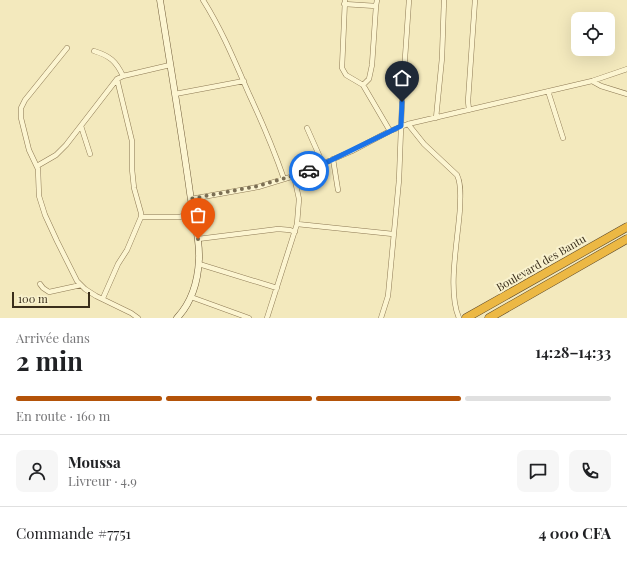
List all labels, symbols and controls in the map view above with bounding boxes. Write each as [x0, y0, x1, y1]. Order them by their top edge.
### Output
map controls [571, 12, 615, 56]
button: locate [571, 12, 615, 56]
pin [385, 61, 419, 102]
icon: home [391, 67, 413, 89]
courier [289, 151, 329, 191]
icon: car [298, 160, 320, 182]
pin [181, 198, 215, 239]
icon: bag [187, 204, 209, 226]
street label: Boulevard des Bantu [493, 230, 589, 294]
scale bar [12, 290, 90, 309]
text: 100 m [18, 291, 48, 306]
text: Arrivée dans [16, 329, 90, 346]
text: 14:28–14:33 [535, 342, 611, 362]
text: 2 min [16, 343, 83, 378]
text: En route · 160 m [16, 407, 110, 424]
button: person [16, 450, 58, 492]
button: chat [517, 450, 559, 492]
button: phone [569, 450, 611, 492]
text: Moussa [68, 452, 121, 472]
text: Livreur · 4.9 [68, 472, 137, 489]
text: Commande #7751 [16, 523, 131, 543]
text: 4 000 CFA [539, 523, 611, 543]

